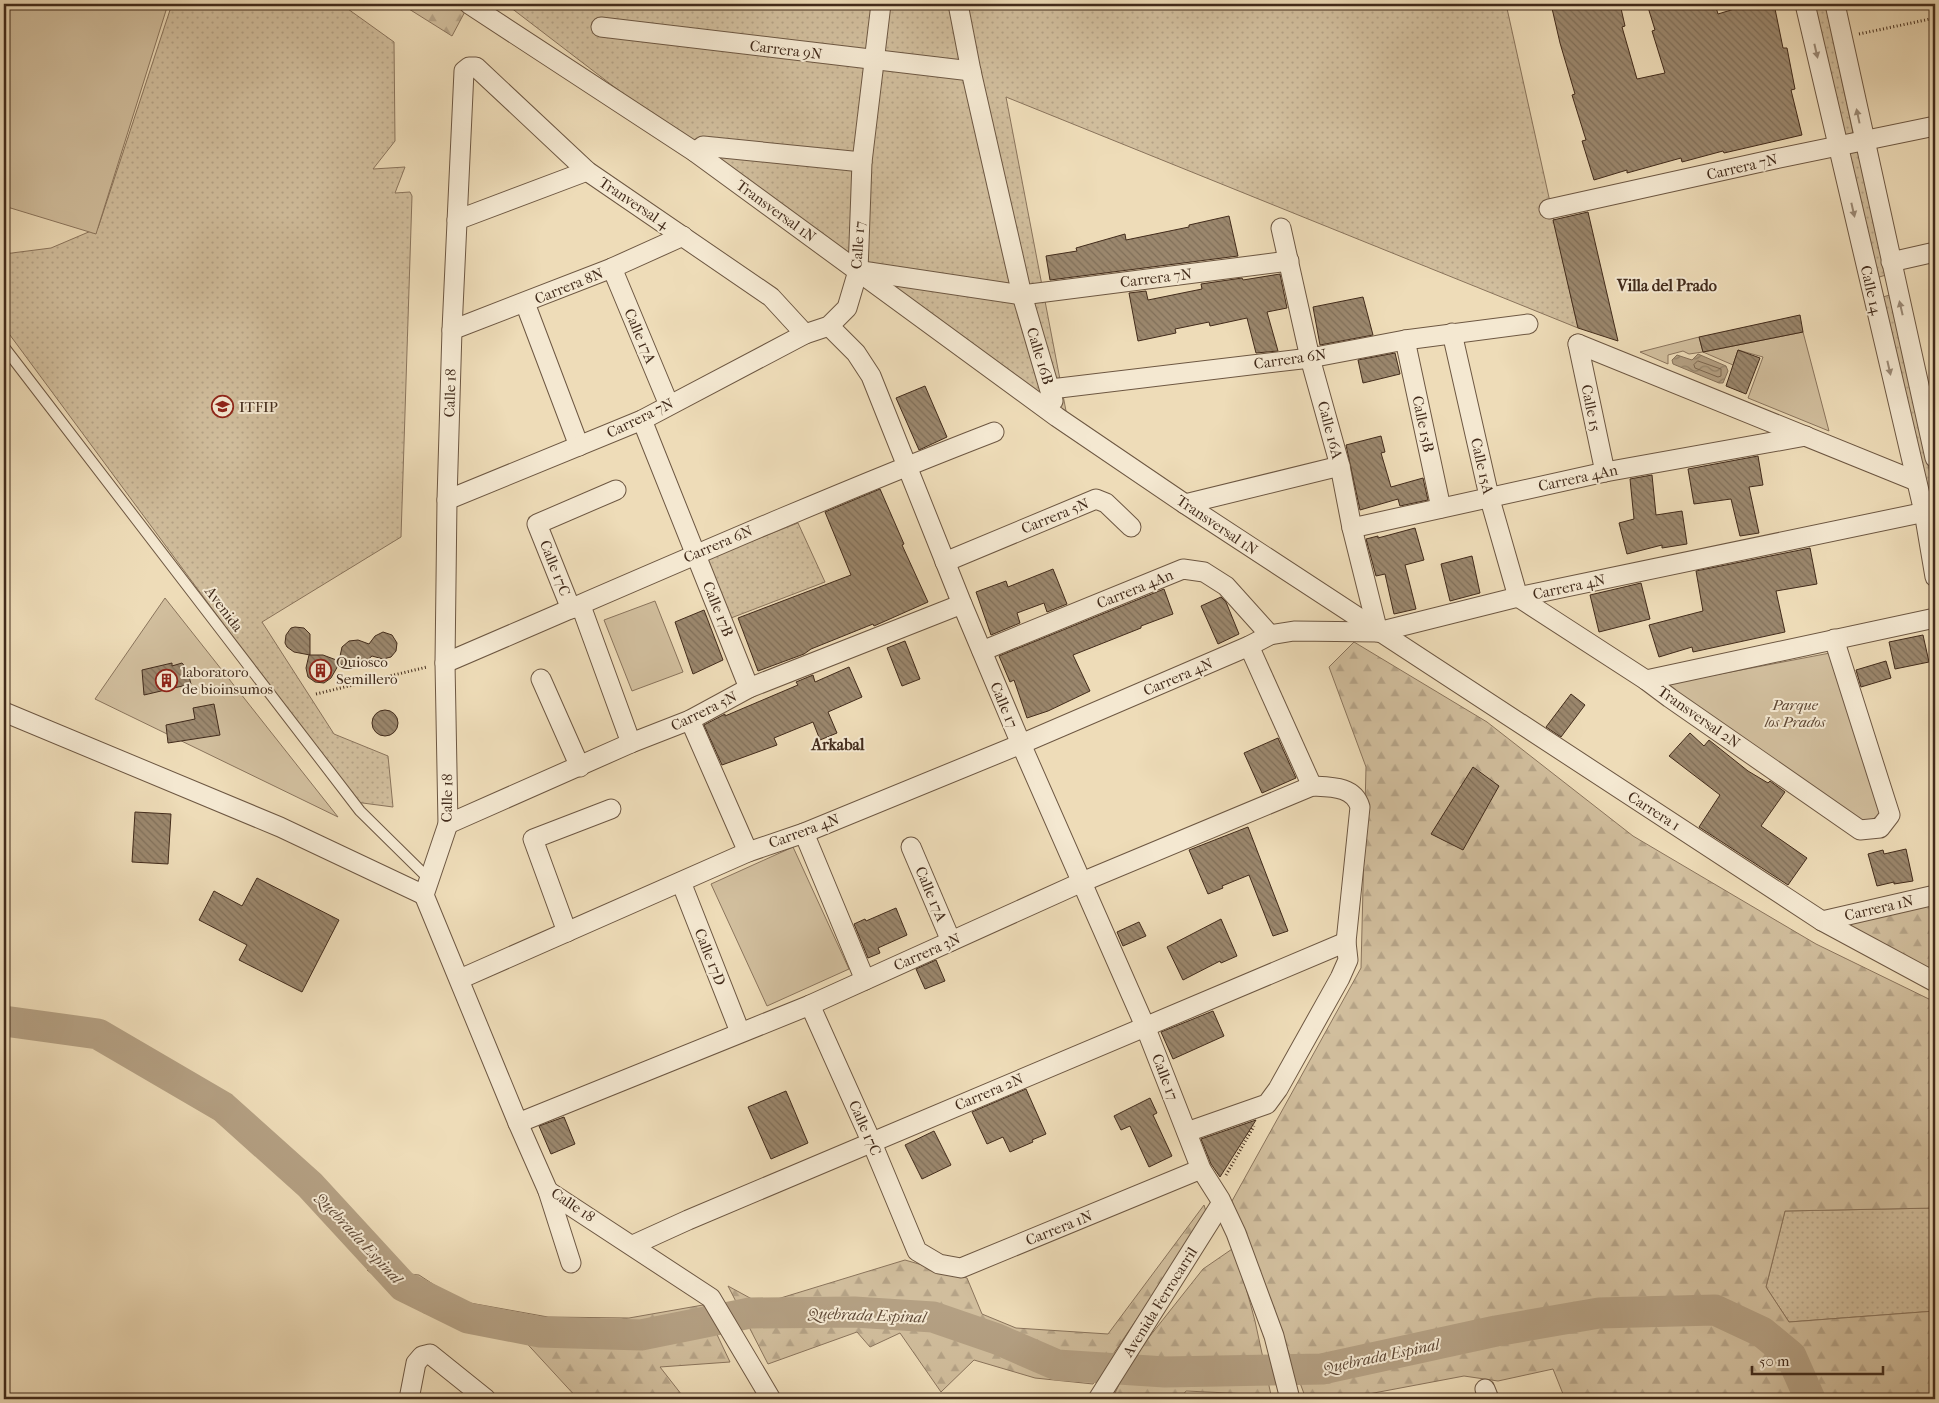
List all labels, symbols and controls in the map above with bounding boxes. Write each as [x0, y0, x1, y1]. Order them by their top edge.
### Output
street label: Carrera 9N [749, 37, 824, 63]
one-way arrow [1812, 44, 1820, 59]
one-way arrow [1854, 108, 1862, 123]
street label: Carrera 7N [1705, 150, 1780, 184]
street label: Tranversal 4 [596, 173, 673, 234]
street label: Transversal 1N [733, 176, 820, 246]
one-way arrow [1849, 202, 1857, 217]
street label: Calle 17 [847, 220, 869, 270]
street label: Carrera 8N [532, 264, 607, 308]
street label: Calle 14 [1857, 264, 1886, 318]
street label: Carrera 7N [1119, 265, 1194, 291]
district label: Villa del Prado [1616, 276, 1717, 295]
one-way arrow [1897, 301, 1905, 316]
street label: Calle 17A [620, 306, 660, 367]
street label: Calle 16B [1023, 325, 1057, 387]
street label: Carrera 6N [1253, 345, 1328, 373]
one-way arrow [1885, 360, 1893, 375]
street label: Calle 18 [440, 368, 460, 418]
street label: Calle 15 [1577, 383, 1605, 433]
street label: Carrera 7N [604, 394, 677, 442]
street label: Calle 15B [1408, 394, 1438, 454]
school or university icon: ITFIP [211, 395, 235, 419]
place label: ITFIP [239, 398, 278, 416]
street label: Calle 16A [1314, 399, 1346, 461]
street label: Calle 15A [1467, 436, 1497, 496]
street label: Carrera 4An [1537, 461, 1620, 495]
street label: Transversal 1N [1173, 491, 1262, 559]
street label: Carrera 5N [1018, 494, 1092, 538]
street label: Carrera 6N [681, 521, 756, 567]
street label: Calle 17C [536, 537, 574, 599]
street label: Carrera 4An [1094, 565, 1176, 613]
street label: Carrera 4N [1531, 570, 1608, 603]
street label: Calle 17B [699, 579, 737, 639]
street label: Avenida [201, 582, 248, 636]
place label: Quiosco Semillero [336, 653, 398, 688]
street label: Carrera 4N [1140, 654, 1216, 700]
building icon: Quiosco Semillero [308, 659, 332, 683]
place label: laboratoro de bioinsumos [181, 663, 274, 698]
building icon: laboratoro de bioinsumos [154, 669, 178, 693]
street label: Calle 17 [986, 679, 1022, 731]
street label: Transversal 2N [1654, 682, 1744, 752]
street label: Carrera 5N [668, 687, 741, 735]
park label: Parque los Prados [1764, 696, 1826, 731]
district label: Arkabal [811, 735, 865, 754]
street label: Calle 18 [438, 773, 456, 823]
street label: Carrera 1 [1624, 787, 1684, 835]
street label: Carrera 4N [766, 810, 842, 852]
street label: Calle 17A [911, 864, 951, 925]
street label: Carrera 1N [1843, 891, 1916, 925]
street label: Calle 17D [690, 926, 730, 988]
street label: Carrera 3N [891, 929, 964, 975]
street label: Calle 17 [1148, 1051, 1182, 1103]
street label: Carrera 2N [952, 1069, 1027, 1115]
street label: Calle 17C [845, 1098, 885, 1158]
street label: Calle 18 [548, 1184, 598, 1226]
water label: Quebrada Espinal [310, 1188, 408, 1290]
street label: Carrera 1N [1023, 1206, 1096, 1250]
street label: Avenida Ferrocarril [1118, 1244, 1201, 1361]
water label: Quebrada Espinal [807, 1303, 928, 1328]
water label: Quebrada Espinal [1320, 1334, 1443, 1379]
scale bar [1752, 1343, 1883, 1375]
text: 50 m [1759, 1352, 1790, 1370]

